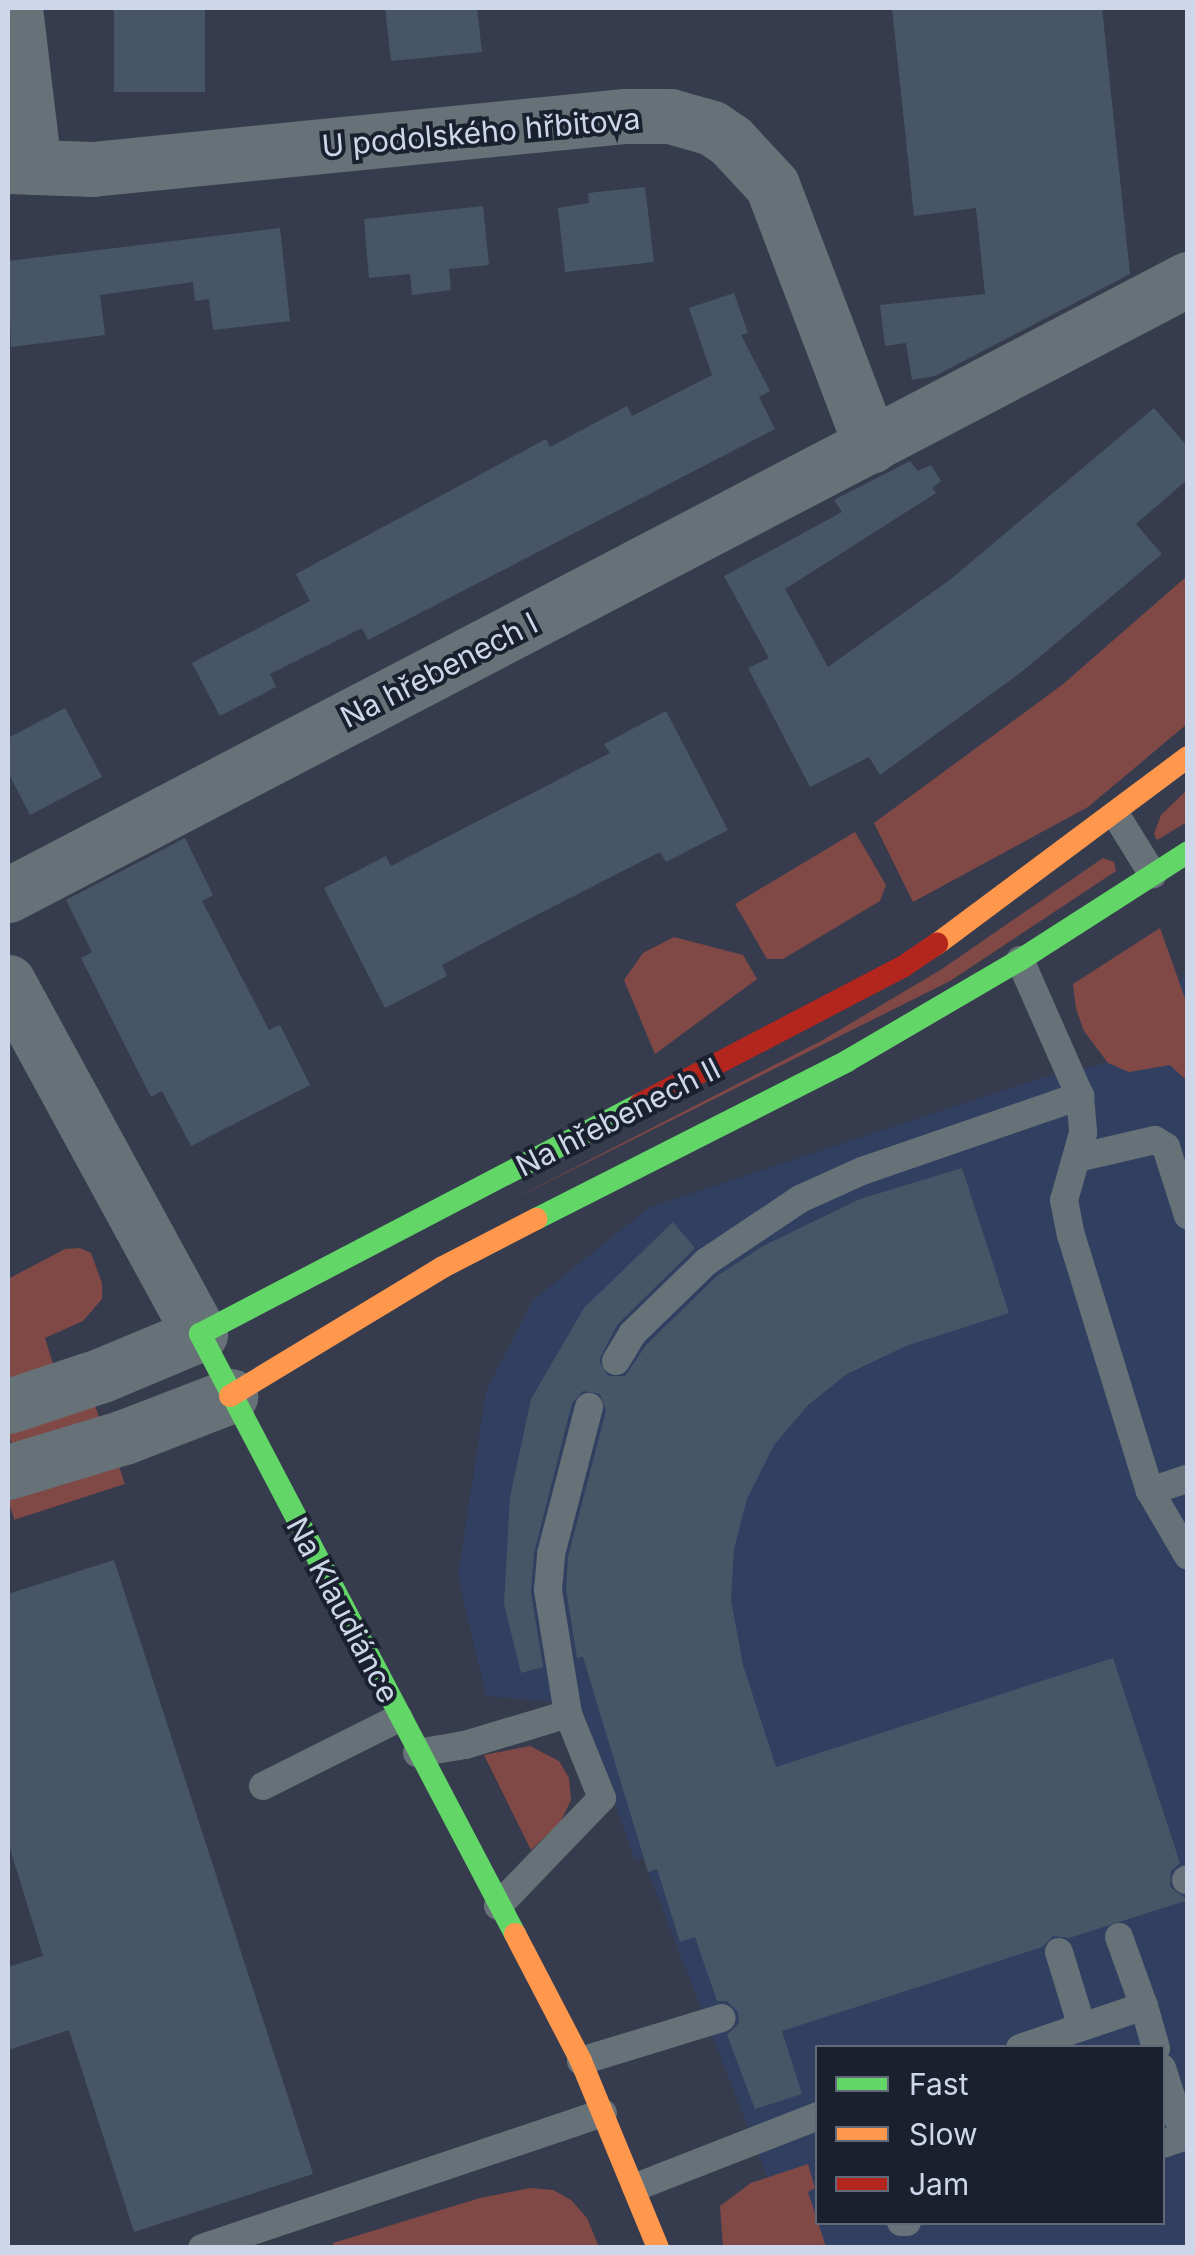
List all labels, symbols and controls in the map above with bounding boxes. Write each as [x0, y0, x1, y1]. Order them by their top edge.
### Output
street label: U podolského hřbitova [320, 100, 642, 164]
street label: Na hřebenech Ⅰ [334, 605, 544, 735]
street label: Na hřebenech Ⅱ [510, 1050, 726, 1184]
street label: Na Klaudiánce [279, 1511, 407, 1709]
legend [815, 2045, 1165, 2225]
text: Fast [909, 2066, 968, 2102]
text: Slow [909, 2116, 978, 2152]
text: Jam [909, 2166, 969, 2202]

